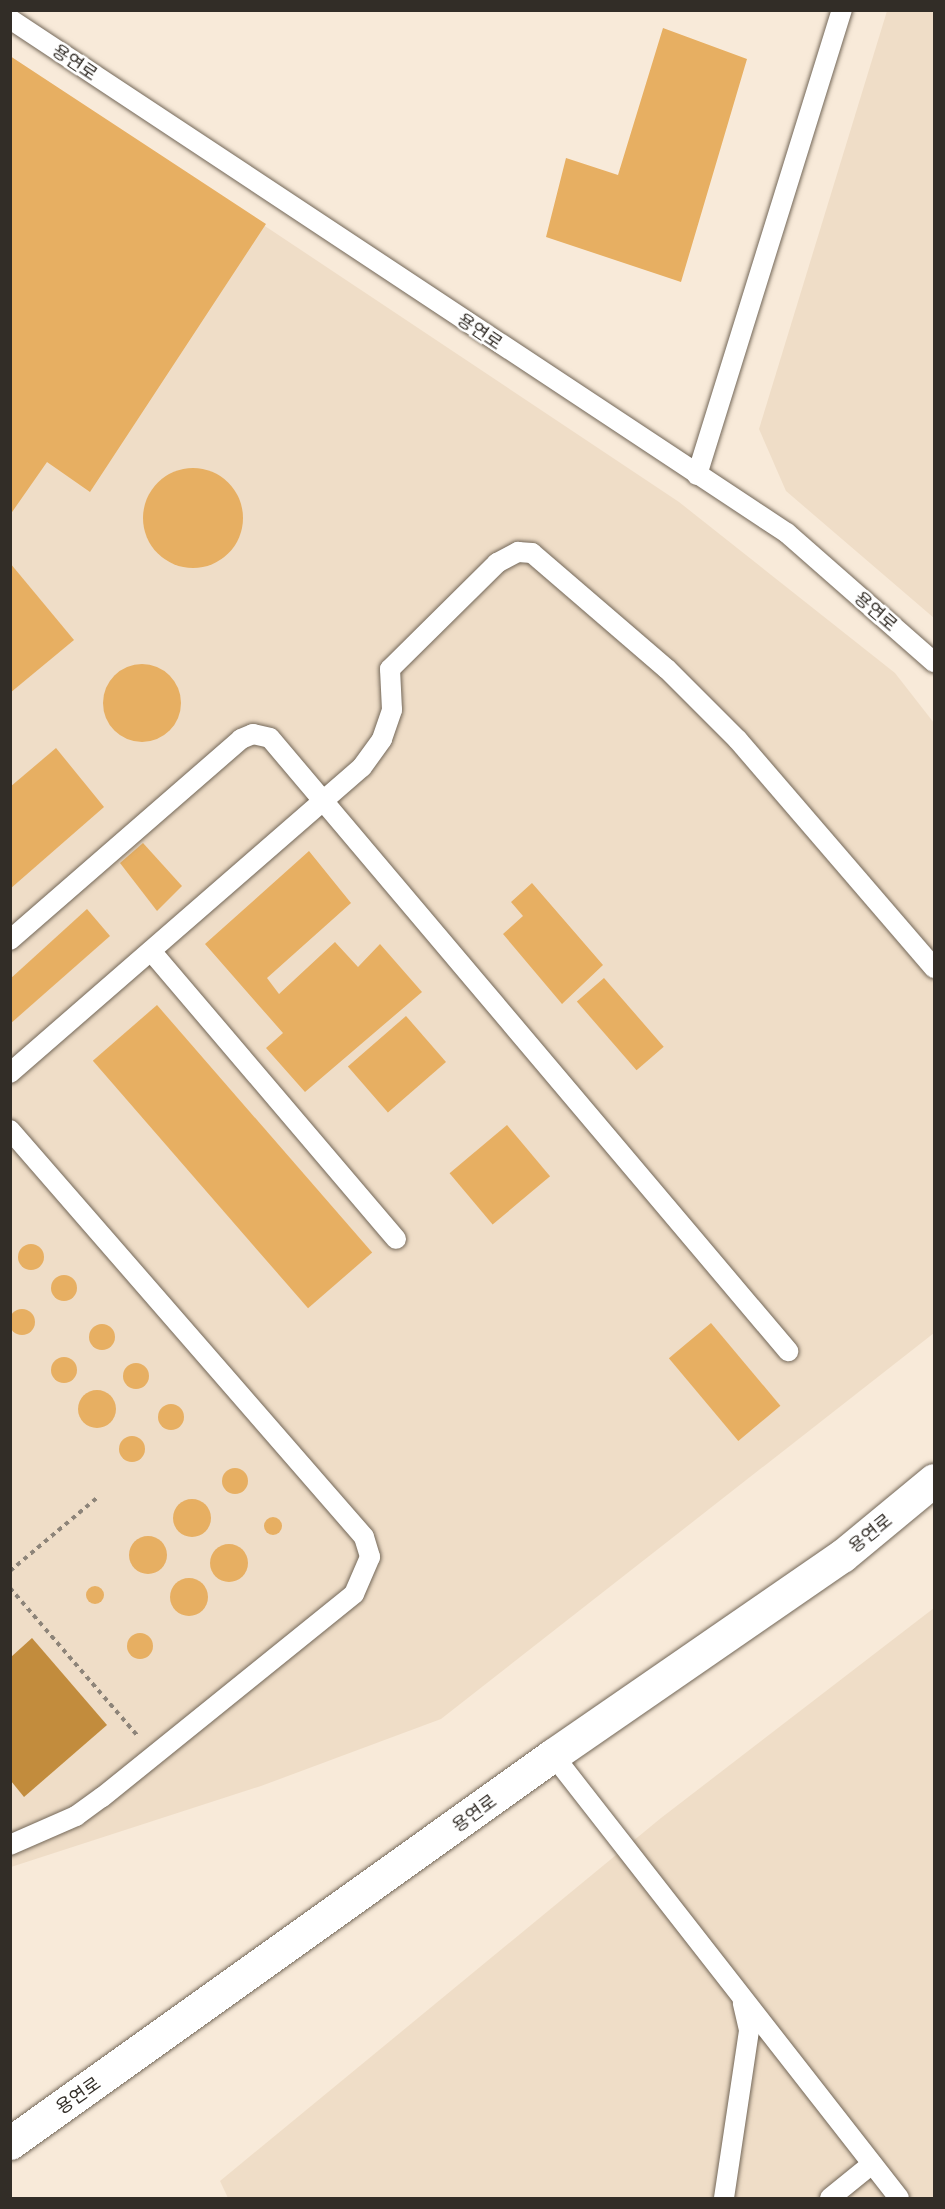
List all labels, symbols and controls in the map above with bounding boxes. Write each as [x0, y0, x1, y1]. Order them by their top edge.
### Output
street label: 용연로 [48, 39, 102, 85]
street label: 용연로 [453, 308, 507, 354]
street label: 용연로 [850, 587, 902, 635]
street label: 용연로 [844, 1509, 896, 1557]
street label: 용연로 [448, 1790, 500, 1836]
street label: 용연로 [51, 2072, 105, 2118]

